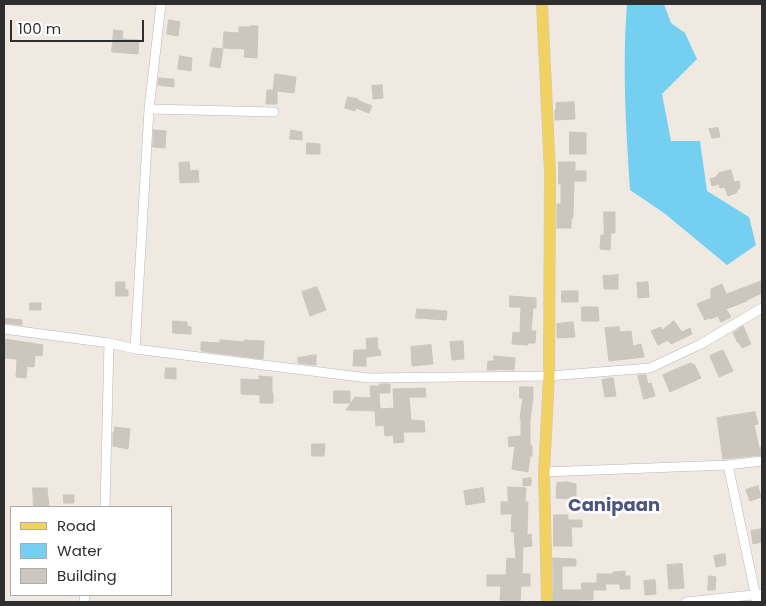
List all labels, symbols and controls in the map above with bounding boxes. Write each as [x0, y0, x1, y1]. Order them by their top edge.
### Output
scale bar [12, 10, 146, 42]
text: 100 m [18, 18, 61, 39]
district label: Canipaan [568, 495, 660, 517]
legend [10, 506, 172, 596]
text: Road [57, 515, 96, 536]
text: Water [57, 540, 102, 561]
text: Building [57, 565, 117, 586]

